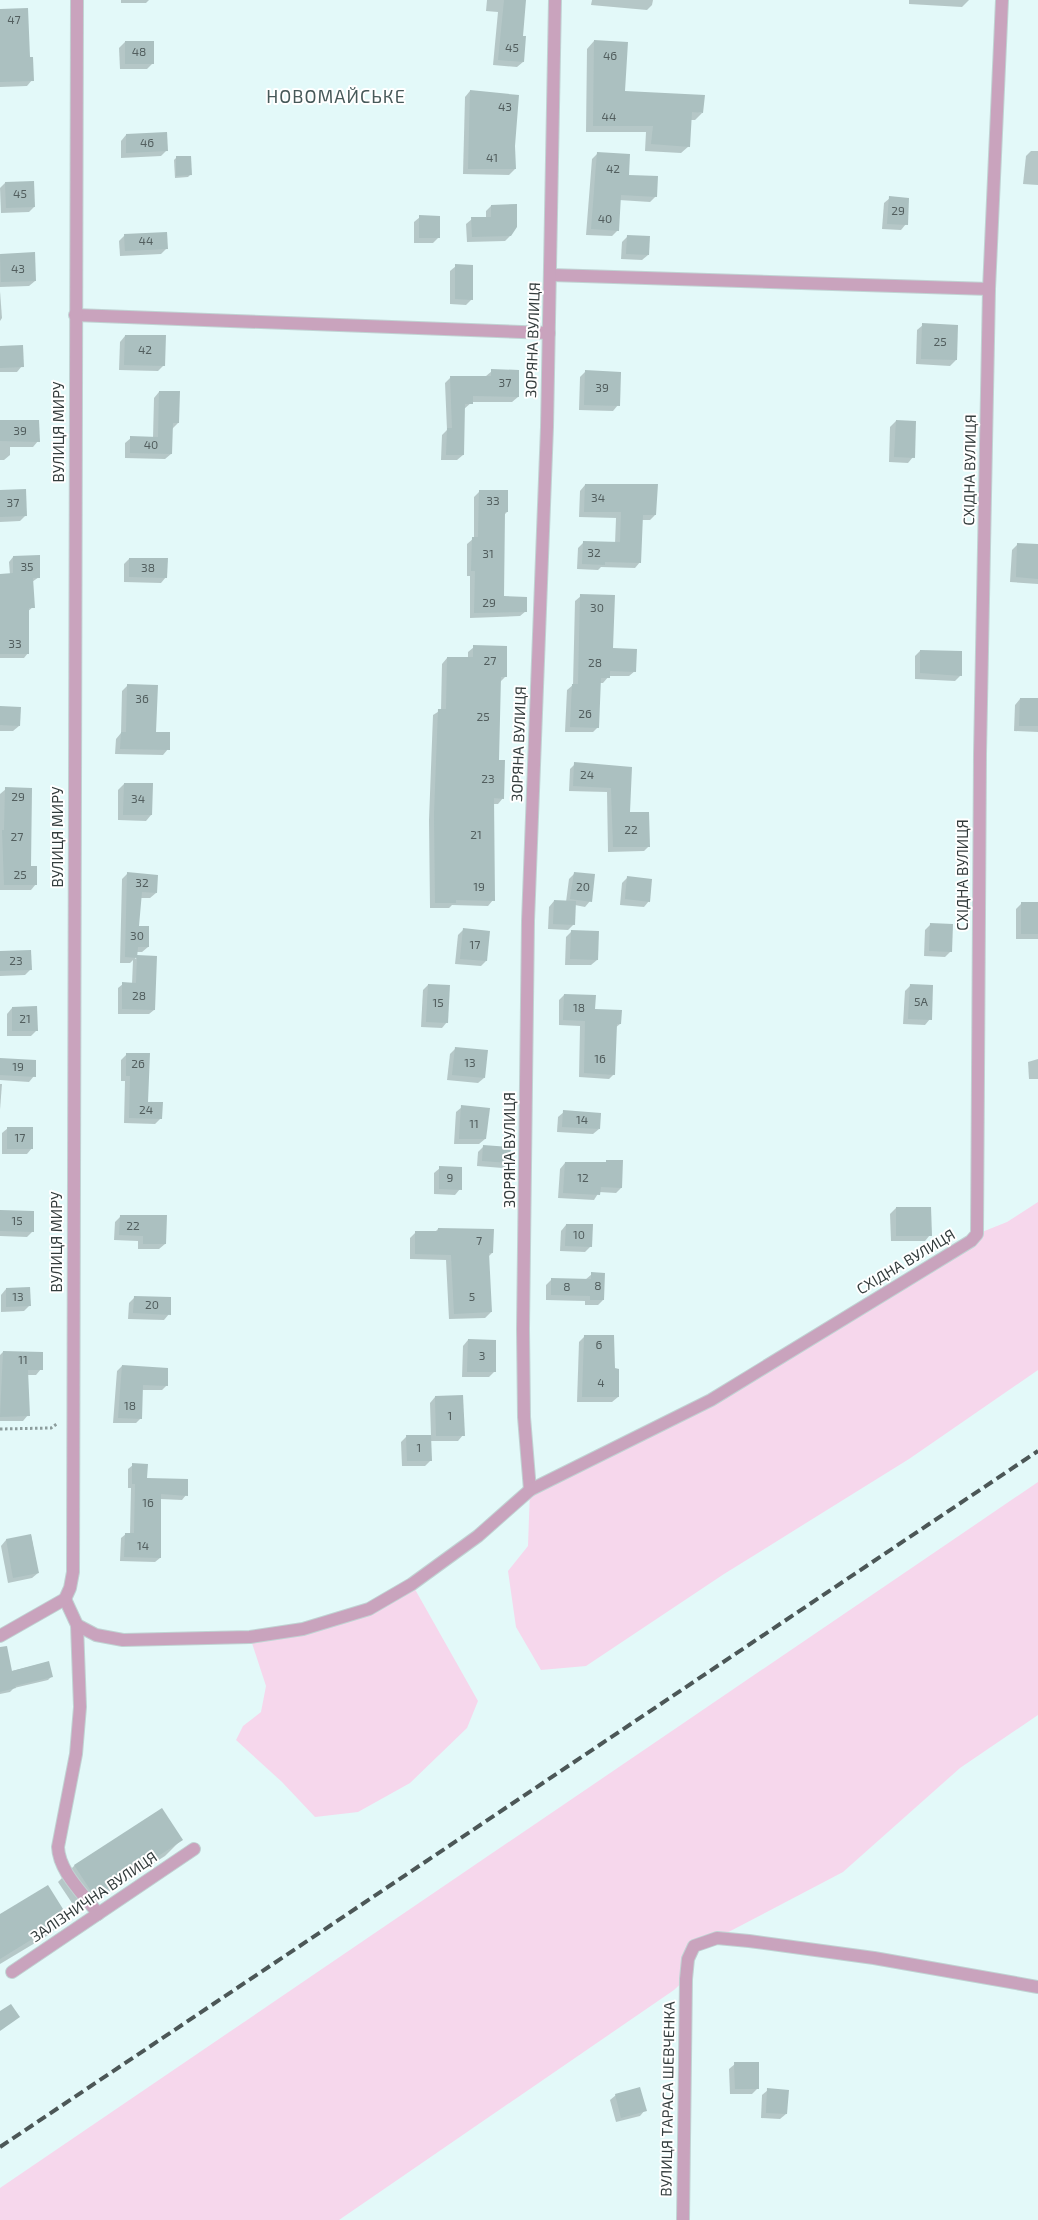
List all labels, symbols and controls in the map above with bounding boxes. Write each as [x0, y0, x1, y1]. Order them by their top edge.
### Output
house number: 47 [7, 12, 21, 26]
house number: 45 [505, 40, 519, 54]
house number: 48 [132, 44, 146, 58]
house number: 46 [603, 48, 617, 62]
district label: НОВОМАЙСЬКЕ [266, 85, 406, 107]
house number: 43 [498, 99, 512, 113]
house number: 44 [602, 109, 616, 123]
house number: 46 [140, 135, 154, 149]
house number: 41 [486, 150, 498, 164]
house number: 42 [606, 161, 620, 175]
house number: 45 [13, 186, 27, 200]
house number: 29 [891, 203, 905, 217]
house number: 40 [598, 211, 612, 225]
house number: 44 [139, 233, 153, 247]
house number: 43 [11, 261, 25, 275]
street label: ЗОРЯНА ВУЛИЦЯ [521, 282, 543, 398]
house number: 25 [933, 334, 947, 348]
house number: 42 [138, 342, 152, 356]
house number: 37 [499, 375, 511, 389]
house number: 39 [595, 380, 609, 394]
street label: ВУЛИЦЯ МИРУ [49, 381, 67, 482]
street label: СХІДНА ВУЛИЦЯ [959, 414, 979, 526]
house number: 39 [13, 423, 27, 437]
house number: 40 [144, 437, 158, 451]
house number: 34 [591, 490, 605, 504]
house number: 33 [486, 493, 500, 507]
house number: 37 [7, 495, 19, 509]
house number: 32 [587, 545, 601, 559]
house number: 31 [482, 546, 494, 560]
house number: 35 [20, 559, 34, 573]
house number: 38 [141, 560, 155, 574]
house number: 29 [482, 595, 496, 609]
house number: 30 [590, 600, 604, 614]
house number: 33 [8, 636, 22, 650]
house number: 27 [484, 653, 496, 667]
house number: 28 [588, 655, 602, 669]
street label: ЗОРЯНА ВУЛИЦЯ [507, 686, 529, 802]
house number: 36 [135, 691, 149, 705]
house number: 26 [578, 706, 592, 720]
house number: 25 [476, 709, 490, 723]
house number: 24 [580, 767, 594, 781]
house number: 23 [481, 771, 495, 785]
street label: ВУЛИЦЯ МИРУ [48, 786, 66, 887]
house number: 29 [11, 789, 25, 803]
house number: 34 [131, 791, 145, 805]
street label: СХІДНА ВУЛИЦЯ [953, 819, 971, 931]
house number: 22 [624, 822, 638, 836]
house number: 21 [470, 827, 482, 841]
house number: 27 [11, 829, 23, 843]
house number: 25 [13, 867, 27, 881]
house number: 32 [135, 875, 149, 889]
house number: 19 [473, 879, 485, 893]
house number: 20 [576, 879, 590, 893]
house number: 30 [130, 928, 144, 942]
house number: 17 [470, 937, 480, 951]
house number: 23 [9, 953, 23, 967]
house number: 28 [132, 988, 146, 1002]
house number: 5А [914, 994, 928, 1008]
house number: 15 [432, 995, 444, 1009]
house number: 18 [573, 1000, 585, 1014]
house number: 21 [19, 1011, 31, 1025]
house number: 16 [594, 1051, 606, 1065]
house number: 13 [464, 1055, 476, 1069]
house number: 26 [131, 1056, 145, 1070]
house number: 19 [12, 1059, 24, 1073]
street label: ЗОРЯНА ВУЛИЦЯ [500, 1092, 518, 1208]
house number: 24 [139, 1102, 153, 1116]
house number: 14 [576, 1112, 588, 1126]
house number: 11 [469, 1116, 479, 1130]
house number: 17 [15, 1130, 25, 1144]
house number: 9 [447, 1170, 454, 1184]
house number: 12 [577, 1170, 589, 1184]
street label: ВУЛИЦЯ МИРУ [47, 1191, 65, 1292]
house number: 15 [11, 1213, 23, 1227]
house number: 22 [126, 1218, 140, 1232]
street label: СХІДНА ВУЛИЦЯ [853, 1225, 958, 1298]
house number: 10 [573, 1227, 585, 1241]
house number: 7 [476, 1233, 482, 1247]
house number: 8 [594, 1278, 602, 1292]
house number: 8 [563, 1279, 571, 1293]
house number: 13 [12, 1289, 24, 1303]
house number: 5 [469, 1289, 475, 1303]
house number: 20 [145, 1297, 159, 1311]
house number: 6 [596, 1337, 603, 1351]
house number: 3 [479, 1348, 485, 1362]
house number: 11 [18, 1352, 28, 1366]
house number: 4 [597, 1375, 605, 1389]
house number: 18 [124, 1398, 136, 1412]
house number: 1 [448, 1408, 452, 1422]
house number: 1 [417, 1440, 421, 1454]
house number: 16 [142, 1495, 154, 1509]
house number: 14 [137, 1538, 149, 1552]
street label: ЗАЛІЗНИЧНА ВУЛИЦЯ [27, 1847, 160, 1945]
street label: ВУЛИЦЯ ТАРАСА ШЕВЧЕНКА [656, 2001, 678, 2197]

